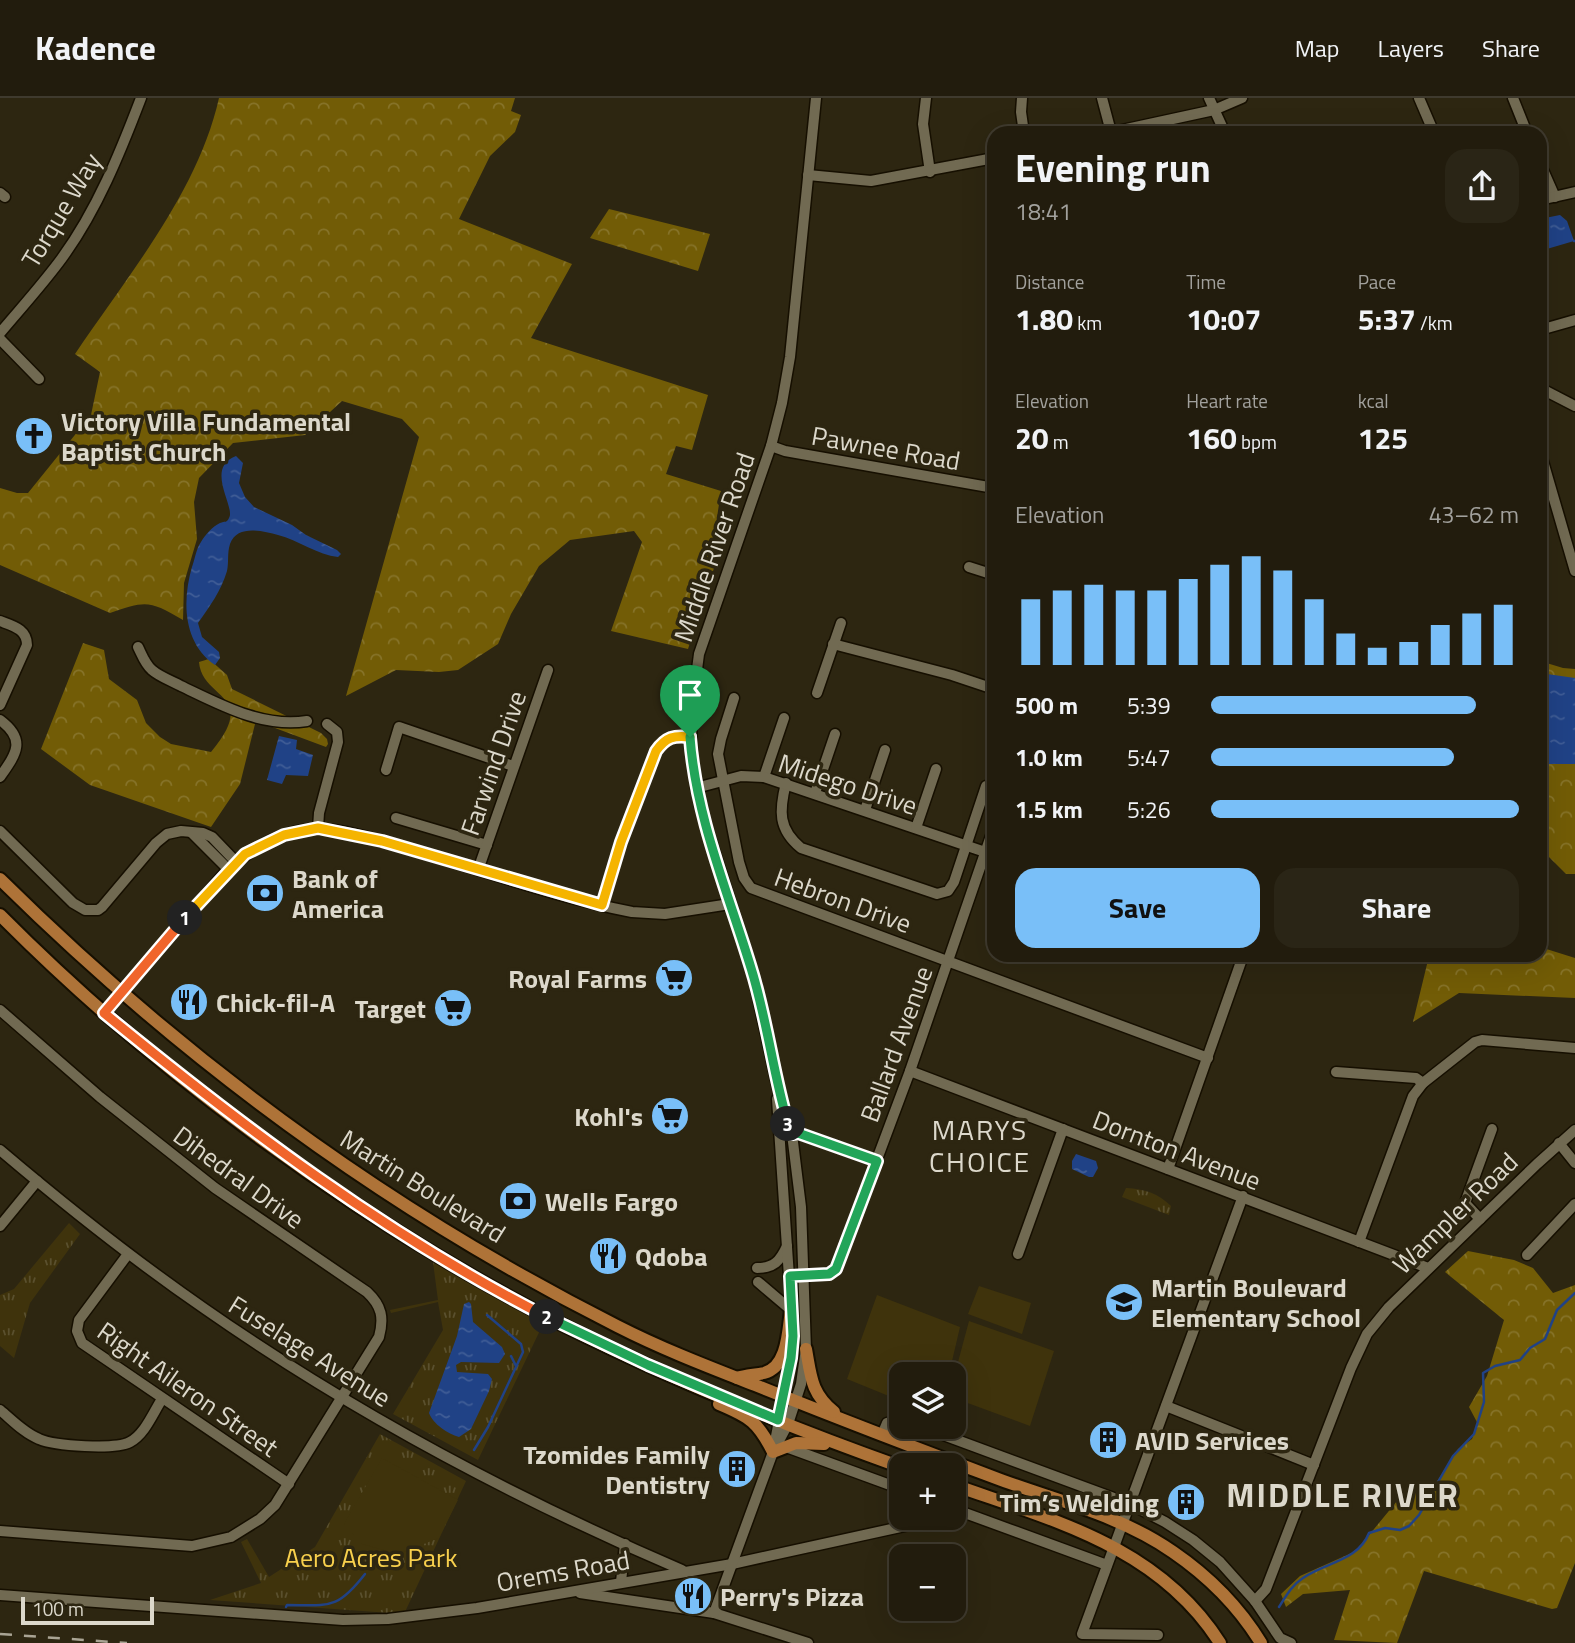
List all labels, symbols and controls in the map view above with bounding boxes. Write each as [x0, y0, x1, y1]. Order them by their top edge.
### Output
text: Kadence [35, 23, 156, 73]
text: Map [1295, 30, 1340, 66]
text: Layers [1378, 30, 1444, 66]
text: Share [1482, 30, 1540, 66]
text: Evening run [1015, 139, 1211, 197]
street label: Torque Way [11, 145, 111, 275]
button: share [1445, 149, 1519, 223]
text: 18:41 [1015, 194, 1072, 229]
text: Distance [1015, 267, 1084, 296]
text: Time [1186, 267, 1226, 296]
text: Pace [1358, 267, 1396, 296]
text: 1.80 [1015, 296, 1073, 342]
text: 10:07 [1186, 296, 1261, 342]
text: 5:37 [1358, 296, 1416, 342]
text: km [1073, 308, 1102, 337]
text: /km [1416, 308, 1453, 337]
text: Elevation [1015, 386, 1089, 415]
text: Heart rate [1186, 386, 1268, 415]
text: kcal [1358, 386, 1389, 415]
place label: Victory Villa Fundamental Baptist Church [61, 402, 351, 471]
church icon: Victory Villa Fundamental Baptist Church [13, 415, 55, 457]
text: 20 [1015, 415, 1049, 461]
text: 160 [1186, 415, 1237, 461]
text: 125 [1358, 415, 1408, 461]
street label: Pawnee Road [809, 416, 963, 480]
text: m [1049, 427, 1069, 456]
text: bpm [1237, 427, 1277, 456]
street label: Middle River Road [663, 447, 765, 647]
text: Elevation [1015, 497, 1104, 532]
text: 43–62 m [1429, 497, 1519, 532]
pin [660, 665, 720, 737]
icon: arrive [671, 676, 709, 714]
street label: Farwind Drive [450, 685, 536, 841]
text: 500 m [1015, 688, 1078, 723]
text: 5:39 [1127, 688, 1171, 723]
text: 1.0 km [1015, 740, 1083, 775]
text: 5:47 [1127, 740, 1171, 775]
street label: Midego Drive [773, 743, 923, 825]
text: 1.5 km [1015, 792, 1083, 827]
text: 5:26 [1127, 792, 1171, 827]
street label: Hebron Drive [769, 857, 917, 943]
place label: Bank of America [292, 859, 384, 928]
button: Save [1015, 868, 1260, 948]
button: Share [1274, 868, 1519, 948]
bank icon: Bank of America [244, 872, 286, 914]
pin: 1 [168, 900, 202, 936]
text: 1 [179, 903, 190, 932]
supermarket icon: Royal Farms [653, 957, 695, 999]
place label: Royal Farms [508, 959, 647, 998]
street label: Ballard Avenue [850, 960, 942, 1128]
restaurant icon: Chick-fil-A [168, 981, 210, 1023]
place label: Chick-fil-A [216, 983, 336, 1022]
supermarket icon: Target [432, 987, 474, 1029]
place label: Target [355, 989, 426, 1028]
supermarket icon: Kohl's [649, 1095, 691, 1137]
place label: Kohl's [574, 1097, 643, 1136]
street label: Dornton Avenue [1087, 1100, 1267, 1200]
pin: 3 [770, 1107, 806, 1142]
district label: MARYS CHOICE [929, 1108, 1031, 1183]
text: 3 [782, 1109, 793, 1138]
street label: Dihedral Drive [165, 1116, 313, 1238]
street label: Martin Boulevard [333, 1119, 513, 1253]
street label: Wampler Road [1383, 1143, 1527, 1283]
bank icon: Wells Fargo [497, 1180, 539, 1222]
place label: Wells Fargo [545, 1182, 678, 1221]
restaurant icon: Qdoba [587, 1235, 629, 1277]
place label: Qdoba [635, 1237, 708, 1276]
place label: Martin Boulevard Elementary School [1151, 1268, 1361, 1337]
school or university icon: Martin Boulevard Elementary School [1103, 1281, 1145, 1323]
street label: Fuselage Avenue [221, 1285, 399, 1417]
pin: 2 [530, 1300, 564, 1334]
text: 2 [541, 1302, 552, 1331]
street label: Right Aileron Street [89, 1312, 287, 1466]
map controls [889, 1362, 966, 1621]
button: layers [889, 1362, 966, 1439]
building icon: AVID Services [1087, 1419, 1129, 1461]
place label: AVID Services [1135, 1421, 1289, 1460]
place label: Tzomides Family Dentistry [523, 1435, 710, 1504]
building icon: Tzomides Family Dentistry [716, 1448, 758, 1490]
button: + [889, 1453, 966, 1530]
district label: MIDDLE RIVER [1226, 1470, 1460, 1520]
building icon: Tim’s Welding [1165, 1481, 1207, 1523]
place label: Tim’s Welding [999, 1483, 1159, 1522]
park label: Aero Acres Park [285, 1538, 457, 1577]
street label: Orems Road [493, 1540, 633, 1602]
button: − [889, 1544, 966, 1621]
restaurant icon: Perry's Pizza [672, 1575, 714, 1617]
place label: Perry's Pizza [720, 1577, 864, 1616]
scale bar [21, 1594, 154, 1626]
text: 100 m [32, 1594, 84, 1623]

